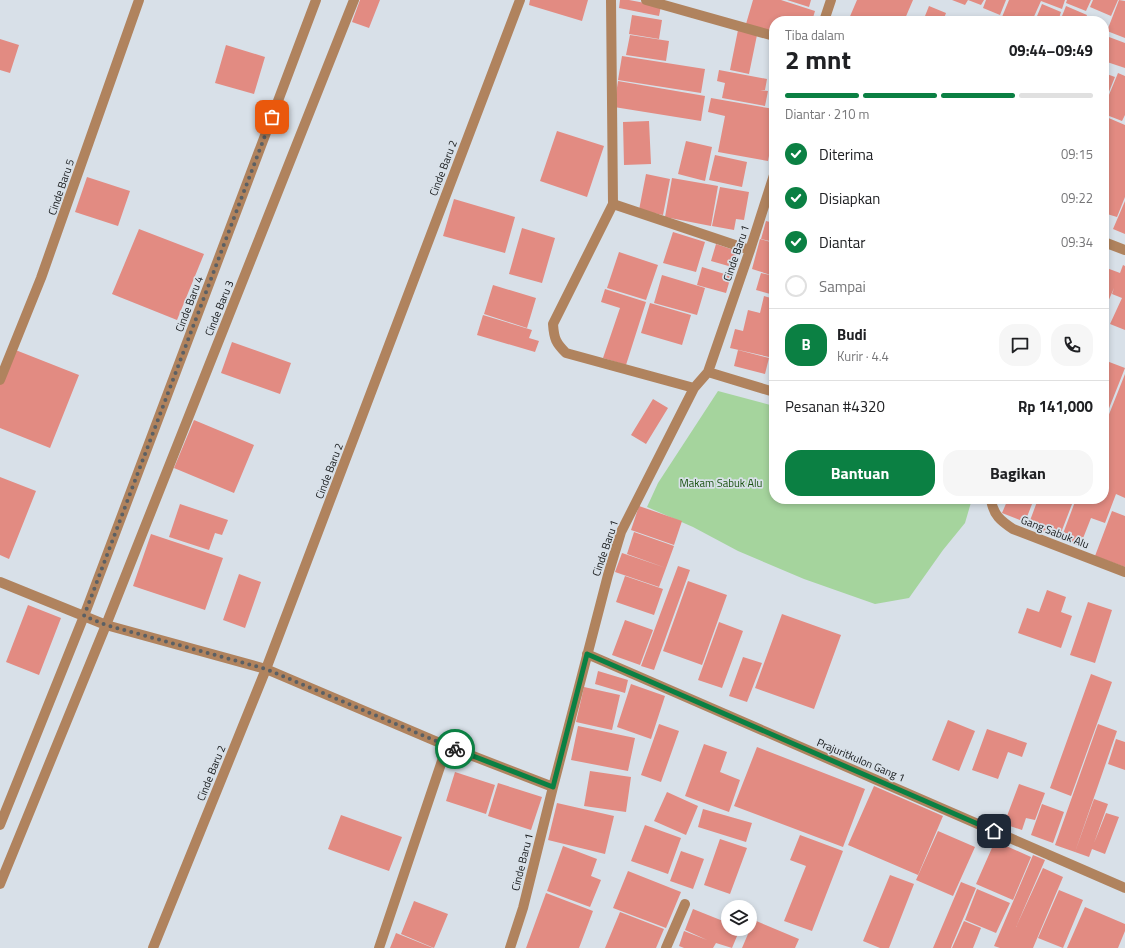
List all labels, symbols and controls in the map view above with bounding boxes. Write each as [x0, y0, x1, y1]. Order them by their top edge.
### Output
text: Tiba dalam [785, 25, 845, 45]
text: 09:44–09:49 [1009, 39, 1093, 62]
text: 2 mnt [785, 40, 851, 79]
pin [255, 100, 289, 134]
text: Diantar · 210 m [785, 104, 869, 124]
icon: bag [261, 106, 283, 128]
street label: Cinde Baru 2 [425, 138, 461, 198]
icon: check [785, 143, 807, 165]
text: Diterima [819, 143, 873, 166]
text: 09:15 [1061, 144, 1093, 164]
street label: Cinde Baru 5 [44, 157, 78, 217]
icon: check [785, 187, 807, 209]
text: Disiapkan [819, 187, 880, 210]
text: 09:22 [1061, 188, 1093, 208]
street label: Cinde Baru 1 [719, 223, 753, 283]
icon: check [785, 231, 807, 253]
text: Diantar [819, 231, 865, 254]
text: 09:34 [1061, 232, 1093, 252]
street label: Cinde Baru 4 [171, 274, 207, 334]
text: Sampai [819, 275, 866, 298]
street label: Cinde Baru 3 [201, 278, 237, 338]
text: Budi [837, 323, 867, 346]
button: chat [999, 324, 1041, 366]
button: phone [1051, 324, 1093, 366]
text: B [801, 333, 811, 356]
text: Kurir · 4.4 [837, 346, 889, 366]
text: Pesanan #4320 [785, 395, 885, 418]
text: Rp 141,000 [1018, 395, 1093, 418]
street label: Cinde Baru 2 [311, 441, 347, 501]
button: Bantuan [785, 450, 935, 496]
button: Bagikan [943, 450, 1093, 496]
park label: Makam Sabuk Alu [680, 475, 763, 491]
street label: Gang Sabuk Alu [1019, 512, 1092, 552]
street label: Cinde Baru 1 [588, 518, 622, 578]
courier [435, 729, 475, 769]
street label: Prajuritkulon Gang 1 [814, 734, 908, 786]
icon: bike [444, 738, 466, 760]
street label: Cinde Baru 2 [193, 743, 229, 803]
pin [977, 814, 1011, 848]
icon: home [983, 820, 1005, 842]
street label: Cinde Baru 1 [507, 832, 537, 892]
map controls [721, 900, 757, 936]
button: layers [721, 900, 757, 936]

